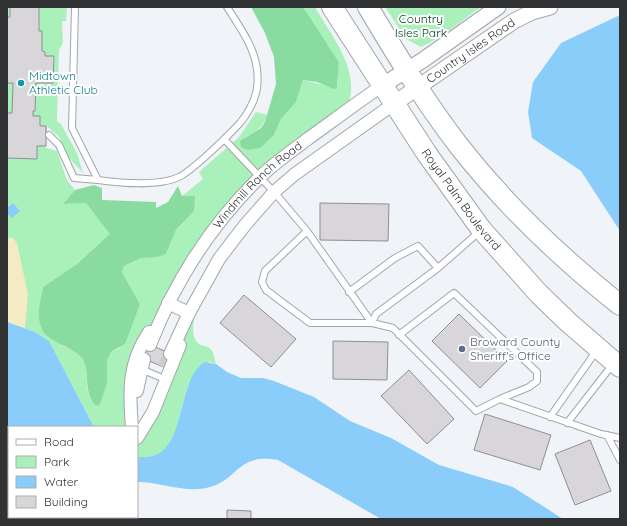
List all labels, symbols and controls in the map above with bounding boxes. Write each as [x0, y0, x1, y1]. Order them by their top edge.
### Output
park label: Country Isles Park [395, 11, 447, 40]
street label: Country Isles Road [423, 15, 518, 86]
place label: Midtown Athletic Club [29, 68, 98, 97]
marker: Midtown Athletic Club [16, 78, 26, 88]
street label: Windmill Ranch Road [209, 138, 305, 231]
street label: Royal Palm Boulevard [419, 146, 504, 253]
place label: Broward County Sheriff's Office [470, 334, 560, 363]
marker: Broward County Sheriff's Office [457, 344, 467, 354]
legend [8, 426, 138, 518]
text: Road [44, 434, 74, 449]
text: Park [44, 454, 69, 469]
text: Water [44, 474, 79, 489]
text: Building [44, 494, 88, 509]

